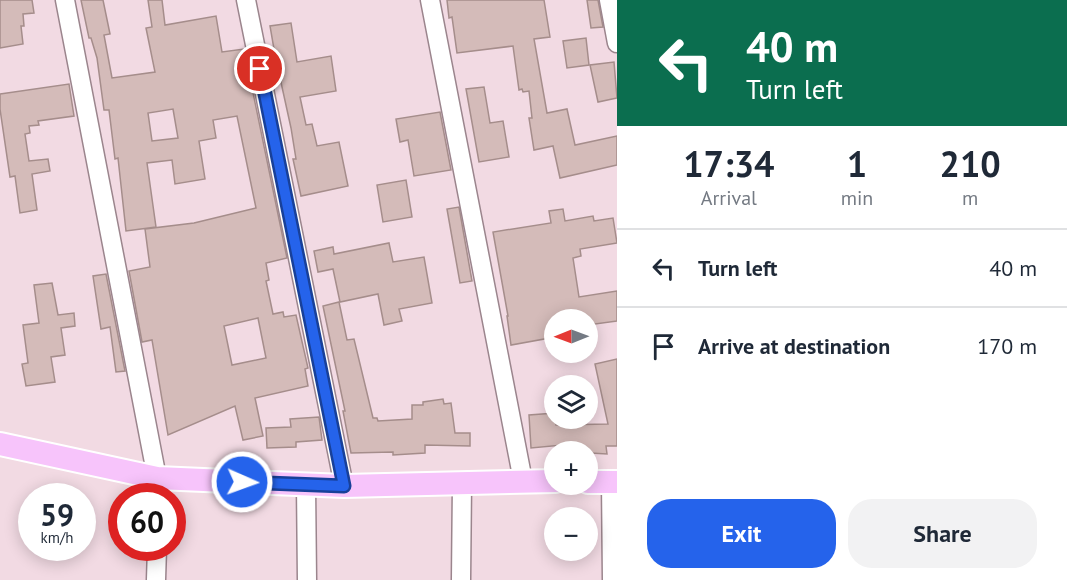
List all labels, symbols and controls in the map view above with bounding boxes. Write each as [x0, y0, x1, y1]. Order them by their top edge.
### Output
text: 40 m [746, 19, 838, 74]
icon: left [647, 24, 725, 102]
pin [234, 43, 285, 94]
icon: arrive [243, 52, 276, 85]
text: Turn left [746, 72, 843, 106]
text: 17:34 [683, 140, 775, 187]
text: 1 [847, 140, 867, 187]
text: 210 [940, 140, 1001, 187]
text: Arrival [701, 185, 757, 211]
text: min [841, 185, 873, 211]
text: m [962, 185, 978, 211]
icon: left [647, 252, 680, 285]
text: Turn left [698, 254, 778, 282]
text: 40 m [989, 254, 1037, 282]
north arrow [544, 309, 598, 363]
map controls [544, 309, 598, 561]
icon: arrive [647, 330, 680, 363]
text: Arrive at destination [698, 332, 890, 360]
text: 170 m [977, 332, 1037, 360]
button: layers [544, 375, 598, 429]
button: + [544, 441, 598, 495]
position arrow [210, 450, 274, 514]
speed limit sign: 60 [108, 483, 186, 561]
text: 59 [40, 495, 74, 534]
button: Exit [647, 499, 836, 568]
button: Share [848, 499, 1037, 568]
button: − [544, 507, 598, 561]
text: km/h [41, 528, 73, 547]

